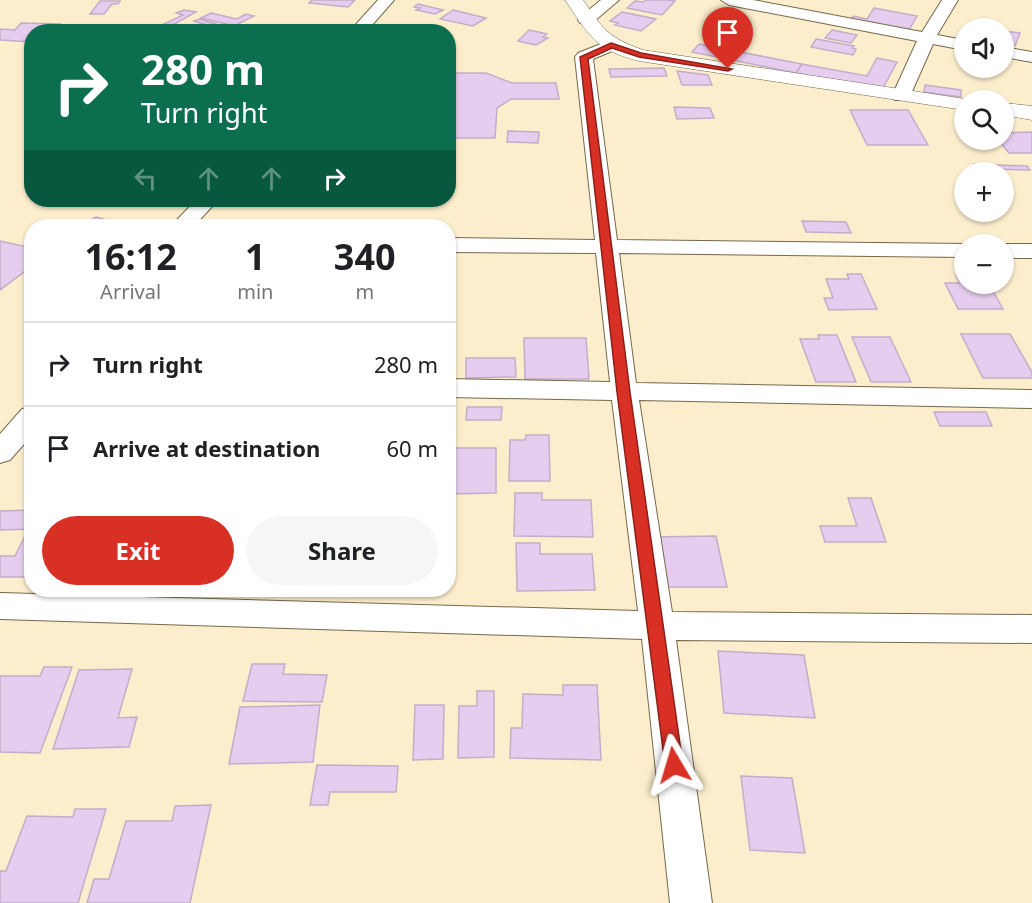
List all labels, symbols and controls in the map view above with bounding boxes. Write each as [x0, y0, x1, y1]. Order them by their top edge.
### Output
pin [702, 7, 753, 69]
icon: arrive [711, 16, 744, 49]
map controls [954, 18, 1014, 294]
button: sound [954, 18, 1014, 78]
text: 280 m [141, 40, 265, 97]
icon: right [42, 48, 120, 126]
button: search [954, 90, 1014, 150]
text: Turn right [141, 94, 267, 131]
icon: left [129, 162, 162, 195]
icon: ahead [192, 162, 225, 195]
icon: ahead [255, 162, 288, 195]
icon: right [318, 162, 351, 195]
button: + [954, 162, 1014, 222]
text: 16:12 [84, 232, 177, 281]
text: 1 [245, 232, 266, 281]
text: 340 [334, 232, 396, 281]
button: − [954, 234, 1014, 294]
text: Arrival [100, 278, 161, 305]
text: min [237, 278, 273, 305]
text: m [355, 278, 374, 305]
icon: right [42, 348, 75, 381]
text: Turn right [93, 349, 203, 379]
text: 280 m [374, 349, 438, 379]
icon: arrive [42, 432, 75, 465]
text: Arrive at destination [93, 433, 320, 463]
text: 60 m [387, 433, 438, 463]
button: Exit [42, 516, 234, 585]
button: Share [246, 516, 438, 585]
position arrow [642, 733, 706, 797]

